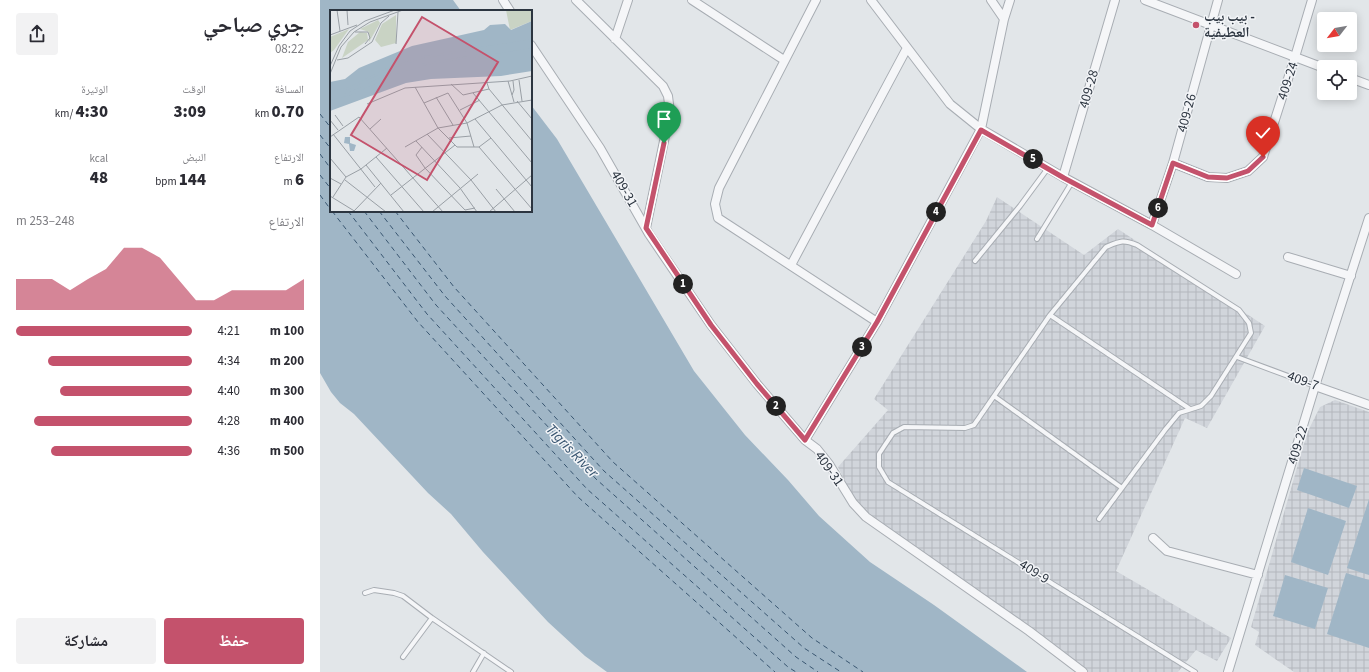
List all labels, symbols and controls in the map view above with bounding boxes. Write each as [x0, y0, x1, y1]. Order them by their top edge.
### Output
place label: بيب بيب - العطيفية [1204, 7, 1255, 43]
text: جري صباحي [203, 9, 304, 41]
inset map [330, 10, 532, 212]
north arrow [1317, 12, 1357, 52]
map controls [1317, 12, 1357, 100]
button: share [16, 13, 58, 55]
marker: بيب بيب - العطيفية [1191, 20, 1201, 30]
text: 08:22 [275, 40, 304, 58]
street label: 409-24 [1272, 59, 1304, 103]
button: locate [1317, 60, 1357, 100]
street label: 409-28 [1074, 67, 1104, 111]
text: الوتيرة [81, 82, 108, 97]
text: الوقت [182, 82, 206, 97]
text: المسافة [275, 82, 304, 97]
street label: 409-26 [1172, 91, 1202, 134]
text: 4:30 [75, 100, 108, 124]
text: 3:09 [173, 100, 206, 124]
text: 0.70 [271, 100, 304, 124]
pin [647, 102, 681, 143]
text: /km [55, 106, 75, 121]
text: km [255, 106, 271, 121]
icon: arrive [653, 108, 675, 130]
pin [1246, 116, 1280, 157]
icon: check [1252, 122, 1274, 144]
pin: 5 [1023, 149, 1043, 169]
text: النبض [183, 150, 206, 165]
text: الارتفاع [274, 150, 304, 165]
text: kcal [89, 151, 108, 166]
text: 5 [1030, 151, 1036, 166]
text: 48 [90, 166, 108, 190]
street label: 409-31 [606, 167, 642, 211]
text: 144 [179, 168, 206, 192]
text: 6 [295, 168, 304, 192]
text: bpm [155, 174, 179, 189]
text: m [284, 174, 295, 189]
pin: 6 [1148, 198, 1168, 218]
text: 6 [1155, 200, 1161, 215]
pin: 4 [926, 202, 946, 222]
text: 4 [933, 204, 939, 219]
text: 248–253 m [16, 212, 74, 230]
text: الارتفاع [269, 213, 304, 231]
pin: 1 [673, 274, 693, 294]
text: 1 [680, 276, 686, 291]
text: 4:21 [217, 322, 240, 340]
text: 100 m [270, 322, 304, 340]
pin: 3 [852, 337, 872, 357]
text: 3 [859, 339, 865, 354]
text: 4:34 [217, 352, 240, 370]
text: 200 m [270, 352, 304, 370]
street label: 409-7 [1284, 366, 1322, 396]
text: 4:40 [217, 382, 240, 400]
text: 300 m [270, 382, 304, 400]
pin: 2 [766, 396, 786, 416]
text: 2 [773, 398, 779, 413]
text: 4:28 [217, 412, 240, 430]
text: 400 m [270, 412, 304, 430]
water label: Tigris River [541, 419, 604, 483]
street label: 409-22 [1283, 423, 1313, 467]
text: 4:36 [217, 442, 240, 460]
text: 500 m [270, 442, 304, 460]
street label: 409-31 [810, 447, 848, 491]
street label: 409-9 [1015, 555, 1053, 589]
button: مشاركة [16, 618, 156, 664]
button: حفظ [164, 618, 304, 664]

